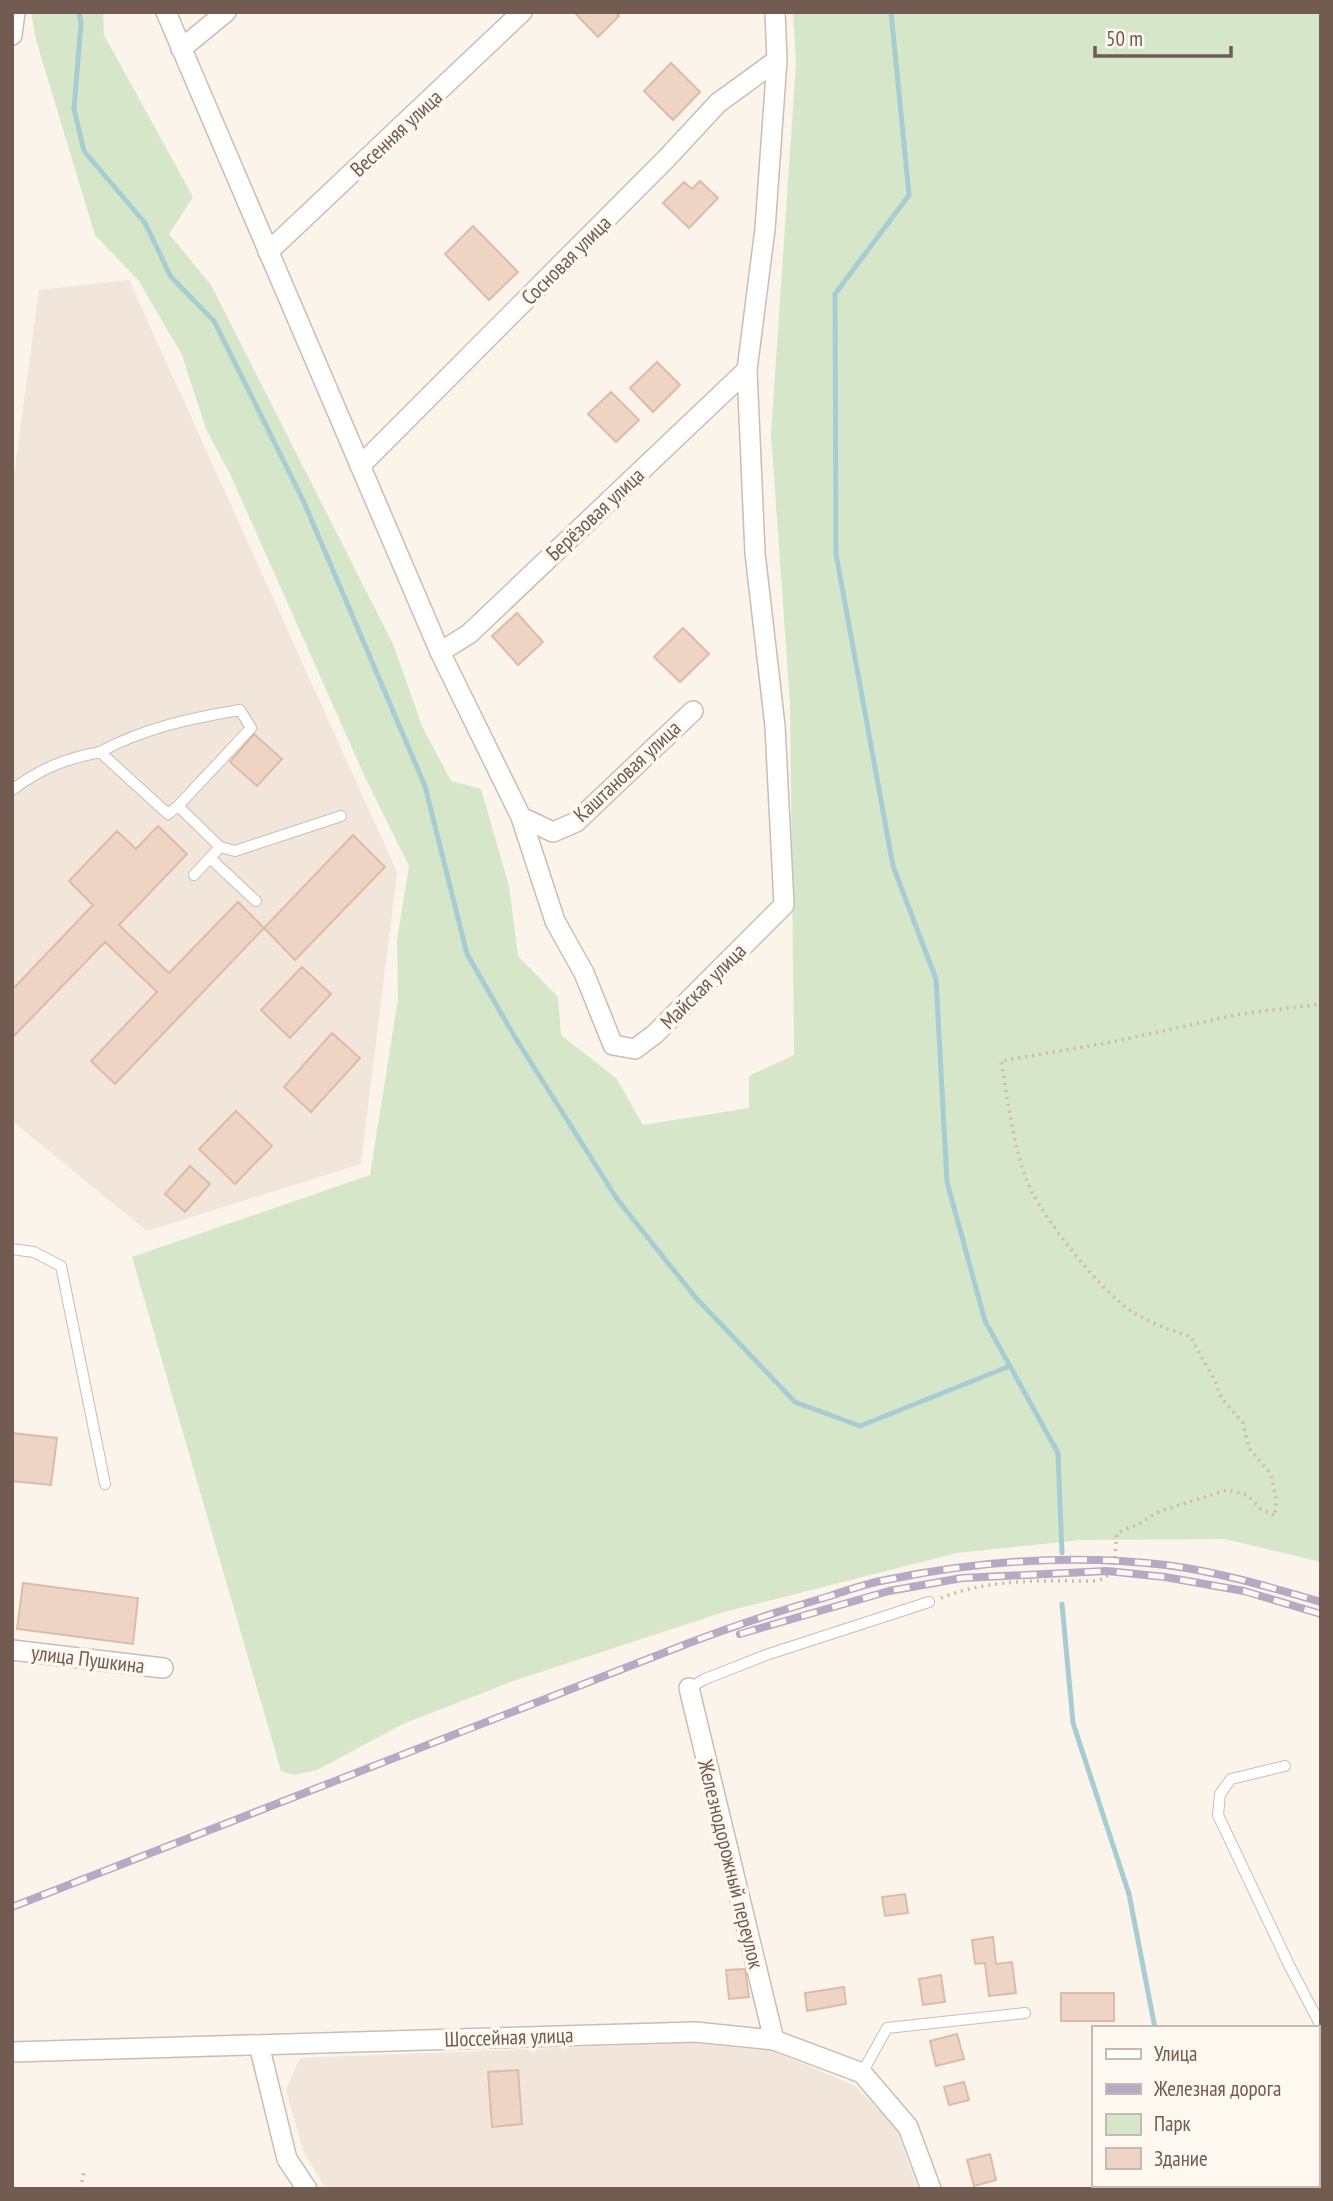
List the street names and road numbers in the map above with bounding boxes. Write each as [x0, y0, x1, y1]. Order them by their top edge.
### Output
street label: Весенняя улица [344, 84, 448, 182]
street label: Сосновая улица [515, 209, 617, 311]
street label: Берёзовая улица [540, 462, 650, 566]
street label: Каштановая улица [568, 714, 686, 828]
street label: Майская улица [654, 937, 752, 1035]
street label: улица Пушкина [30, 1639, 146, 1679]
street label: Железнодорожный переулок [692, 1756, 770, 1971]
street label: Шоссейная улица [444, 2021, 574, 2053]

